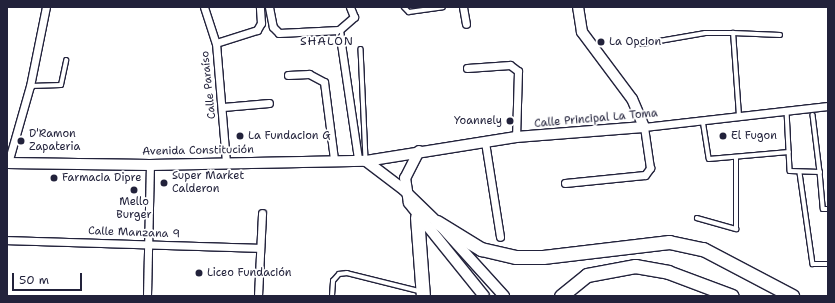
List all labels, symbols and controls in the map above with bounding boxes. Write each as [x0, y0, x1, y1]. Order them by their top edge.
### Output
district label: SHALÓN [300, 35, 354, 49]
place label: La Opcion [609, 35, 661, 49]
marker: La Opcion [596, 37, 606, 47]
street label: Calle Paraíso [199, 50, 219, 120]
street label: Calle Principal La Toma [534, 107, 658, 131]
place label: Yoannely [454, 114, 502, 128]
marker: Yoannely [505, 116, 515, 126]
place label: D'Ramon Zapateria [29, 128, 80, 154]
place label: La Fundacion G [248, 129, 331, 143]
place label: El Fugon [731, 129, 777, 143]
marker: La Fundacion G [235, 131, 245, 141]
marker: El Fugon [718, 131, 728, 141]
marker: D'Ramon Zapateria [16, 136, 26, 146]
street label: Avenida Constitución [142, 143, 254, 159]
place label: Super Market Calderon [172, 170, 244, 196]
place label: Farmacia Dipre [62, 171, 141, 185]
marker: Farmacia Dipre [49, 173, 59, 183]
marker: Super Market Calderon [159, 178, 169, 188]
marker: Mello Burger [129, 185, 139, 195]
place label: Mello Burger [116, 196, 152, 222]
street label: Calle Manzana 9 [88, 225, 180, 241]
scale bar [14, 265, 84, 291]
place label: Liceo Fundación [207, 266, 292, 280]
marker: Liceo Fundación [194, 268, 204, 278]
text: 50 m [19, 272, 49, 288]

